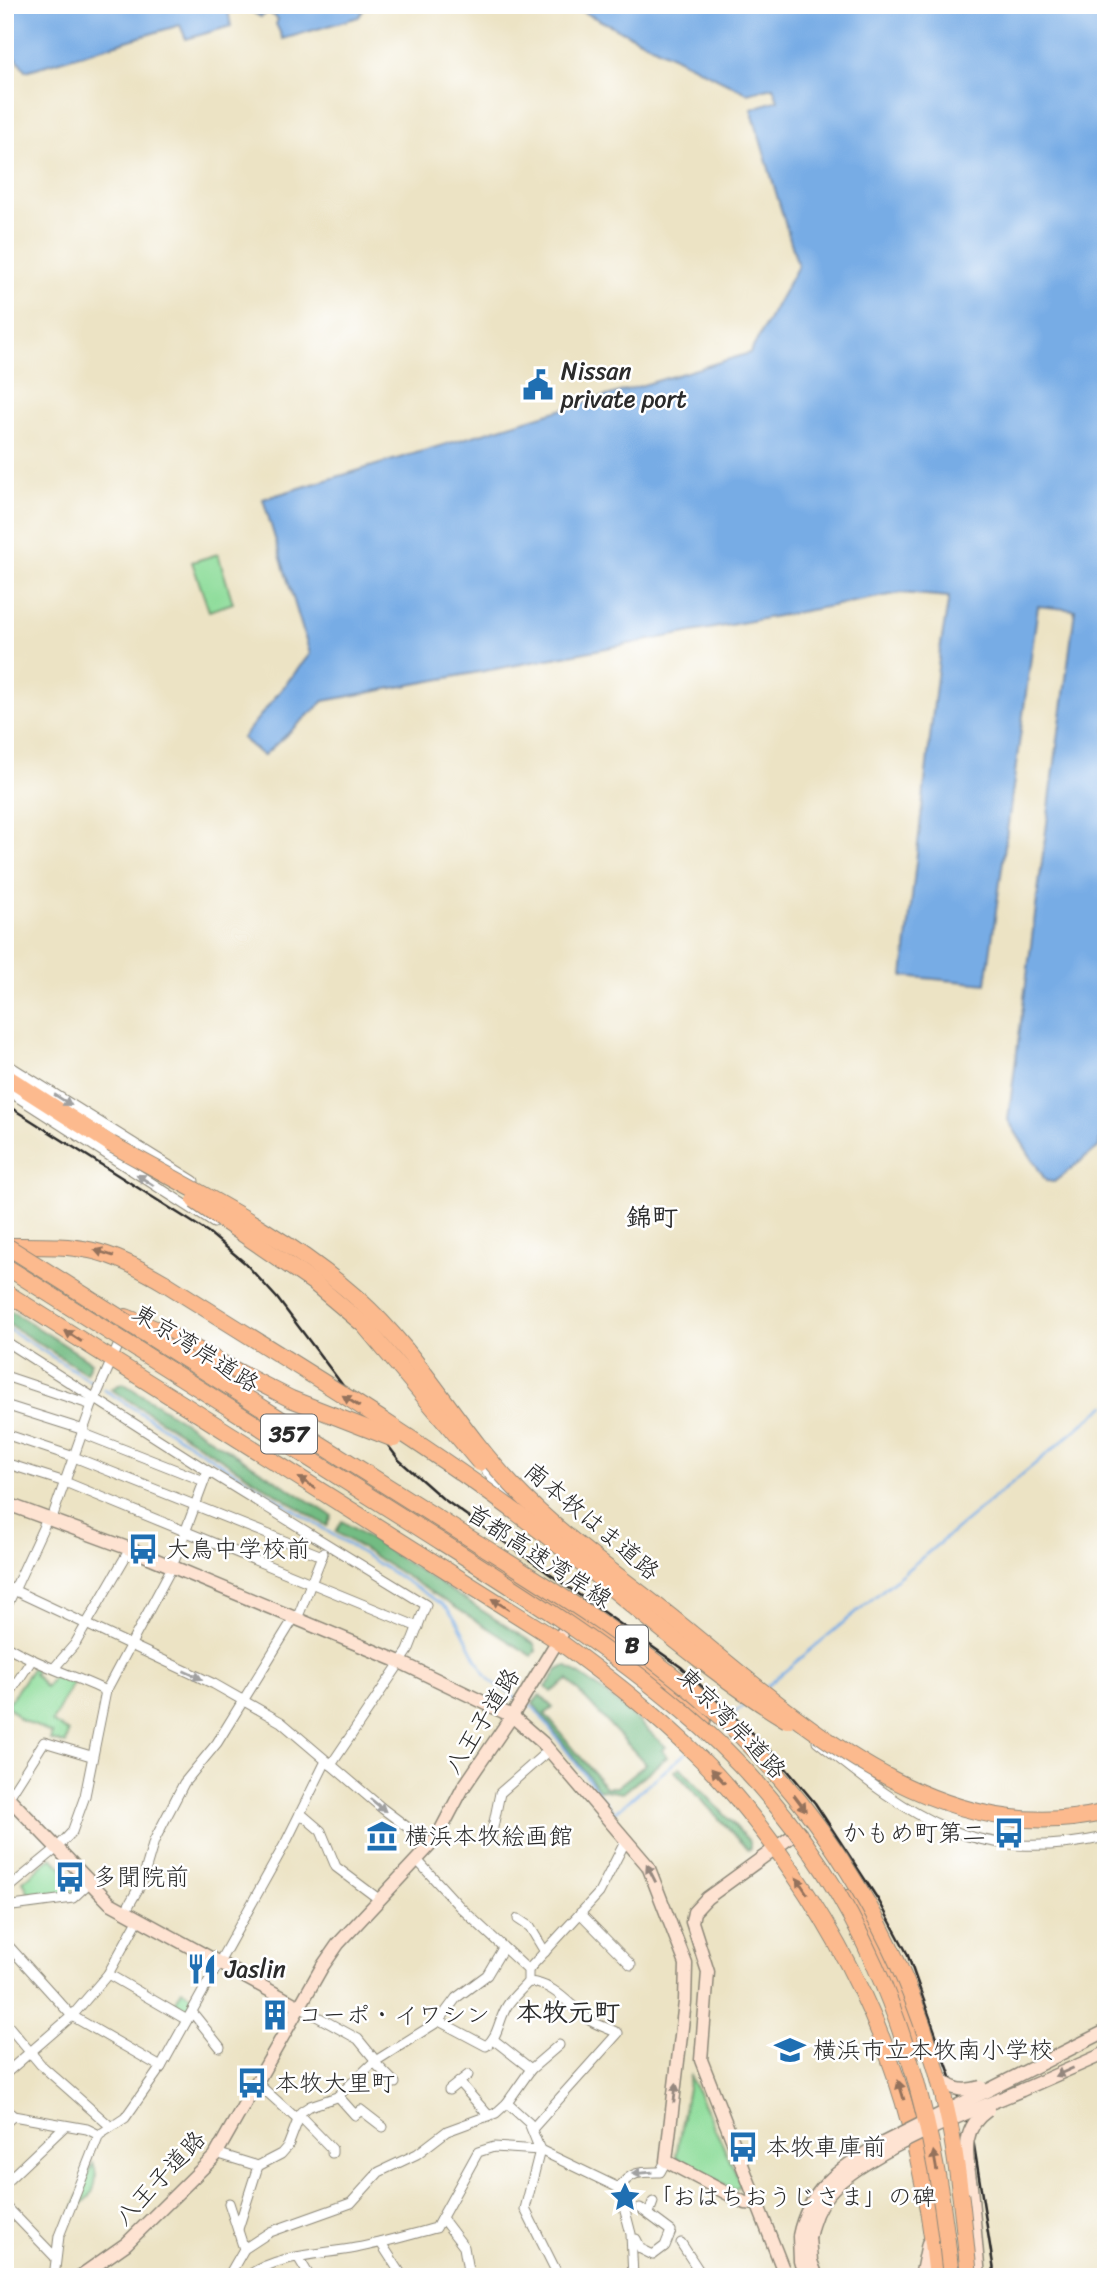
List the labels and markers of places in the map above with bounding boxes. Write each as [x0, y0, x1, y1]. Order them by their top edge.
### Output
place label: Nissan private port [560, 350, 687, 420]
public building icon: Nissan private port [521, 368, 555, 402]
place label: 大鳥中学校前 [166, 1528, 310, 1570]
bus stop icon: 大鳥中学校前 [126, 1532, 160, 1566]
place label: かもめ町第二 [842, 1812, 986, 1854]
place label: 横浜本牧絵画館 [405, 1815, 573, 1857]
bus stop icon: かもめ町第二 [992, 1816, 1026, 1850]
museum icon: 横浜本牧絵画館 [365, 1819, 399, 1853]
place label: 多聞院前 [93, 1856, 189, 1898]
bus stop icon: 多聞院前 [53, 1860, 87, 1894]
place label: Jaslin [224, 1948, 286, 1990]
restaurant icon: Jaslin [185, 1952, 219, 1986]
place label: コーポ・イワシン [298, 1994, 490, 2036]
building icon: コーポ・イワシン [258, 1998, 292, 2032]
place label: 横浜市立本牧南小学校 [813, 2029, 1053, 2071]
school or university icon: 横浜市立本牧南小学校 [773, 2033, 807, 2067]
place label: 本牧大里町 [275, 2062, 395, 2104]
bus stop icon: 本牧大里町 [235, 2066, 269, 2100]
place label: 本牧車庫前 [766, 2126, 886, 2168]
bus stop icon: 本牧車庫前 [726, 2130, 760, 2164]
place label: 「おはちおうじさま」の碑 [648, 2176, 936, 2218]
place icon: 「おはちおうじさま」の碑 [608, 2180, 642, 2214]

